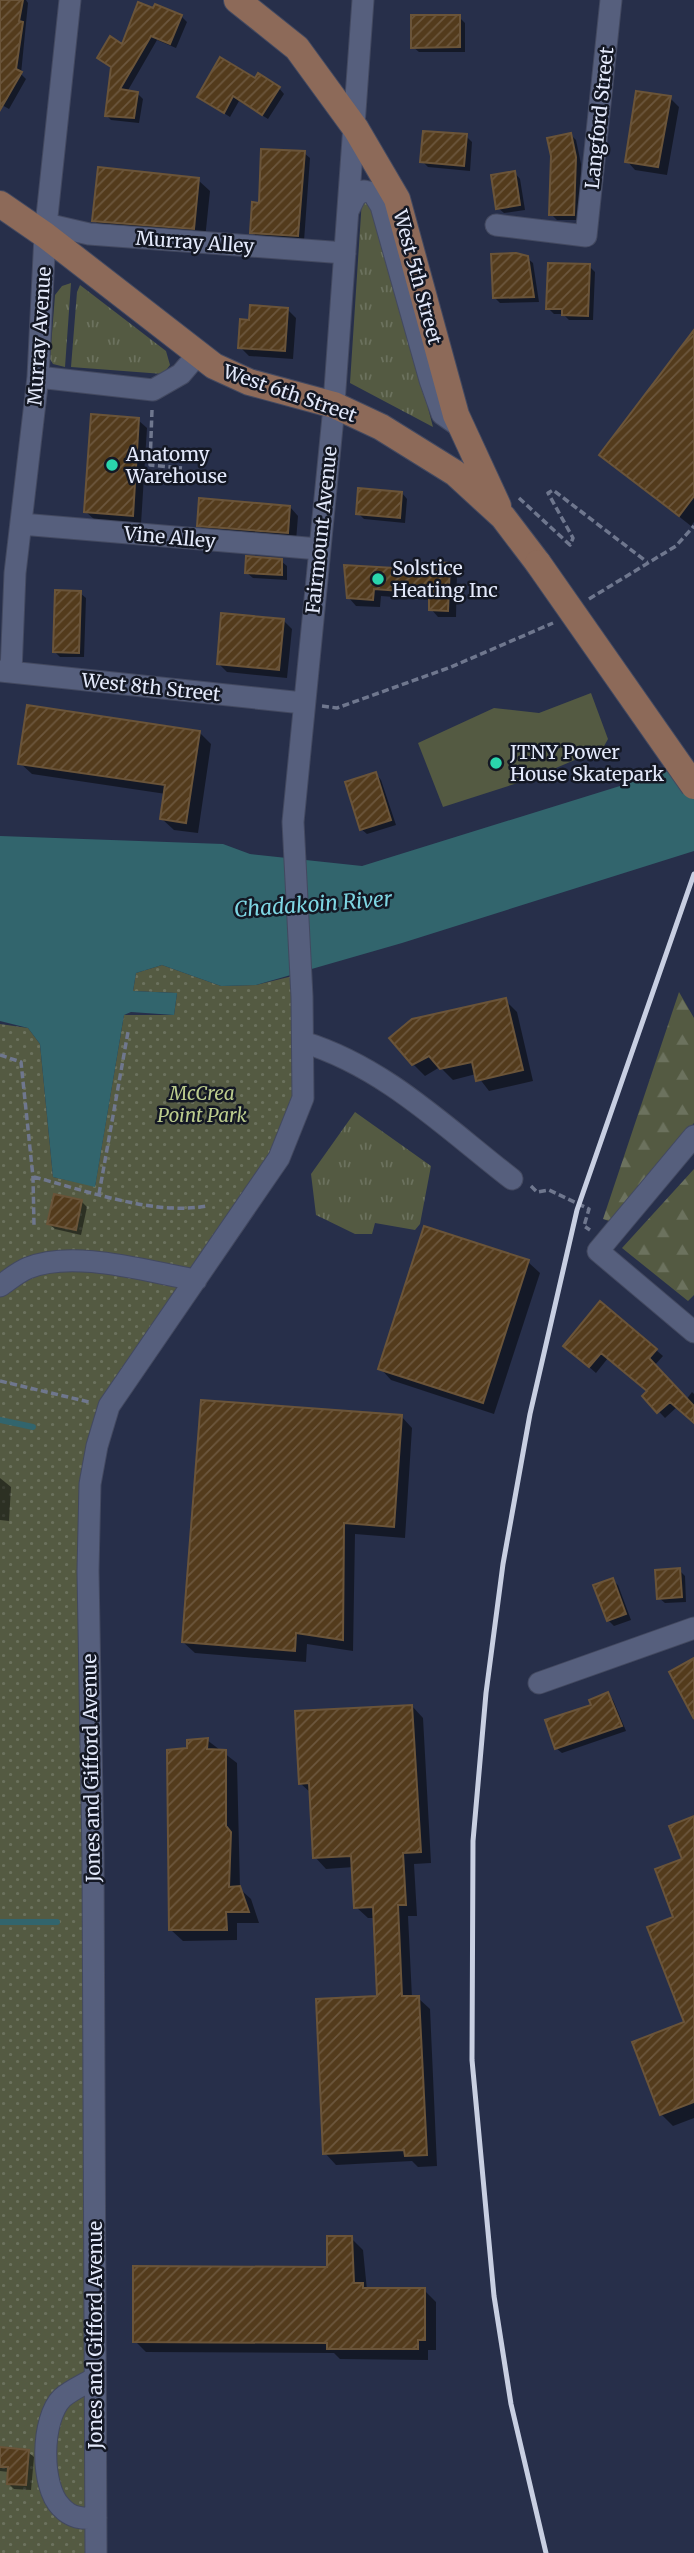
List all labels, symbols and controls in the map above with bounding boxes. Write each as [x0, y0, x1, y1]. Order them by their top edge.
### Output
street label: Langford Street [580, 45, 618, 190]
street label: West 5th Street [388, 206, 448, 348]
street label: Murray Alley [135, 226, 255, 258]
street label: Murray Avenue [22, 266, 56, 406]
street label: West 6th Street [219, 359, 360, 427]
place label: Anatomy Warehouse [125, 442, 227, 488]
street label: Fairmount Avenue [300, 445, 342, 615]
marker: Anatomy Warehouse [104, 457, 120, 473]
street label: Vine Alley [122, 521, 217, 553]
place label: Solstice Heating Inc [392, 556, 498, 602]
marker: Solstice Heating Inc [370, 571, 386, 587]
street label: West 8th Street [79, 668, 222, 706]
place label: JTNY Power House Skatepark [509, 740, 664, 786]
marker: JTNY Power House Skatepark [488, 755, 504, 771]
water label: Chadakoin River [233, 885, 393, 923]
park label: McCrea Point Park [157, 1081, 247, 1127]
street label: Jones and Gifford Avenue [77, 1654, 105, 1883]
street label: Jones and Gifford Avenue [83, 2221, 107, 2450]

